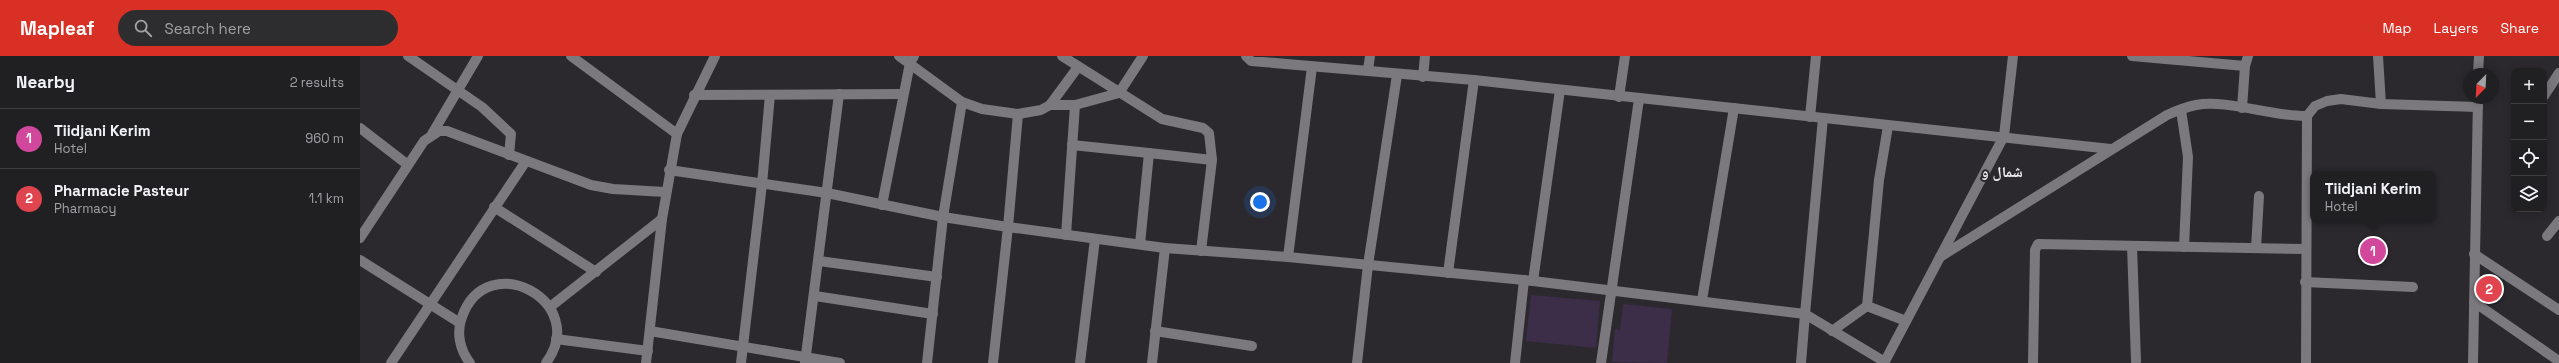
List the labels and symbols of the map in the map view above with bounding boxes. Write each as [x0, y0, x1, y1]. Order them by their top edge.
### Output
north arrow [2463, 68, 2499, 104]
district label: شمال و [1981, 162, 2023, 181]
your location [1250, 192, 1270, 212]
pin: 1 [2360, 236, 2386, 266]
pin: 2 [2476, 274, 2502, 304]

